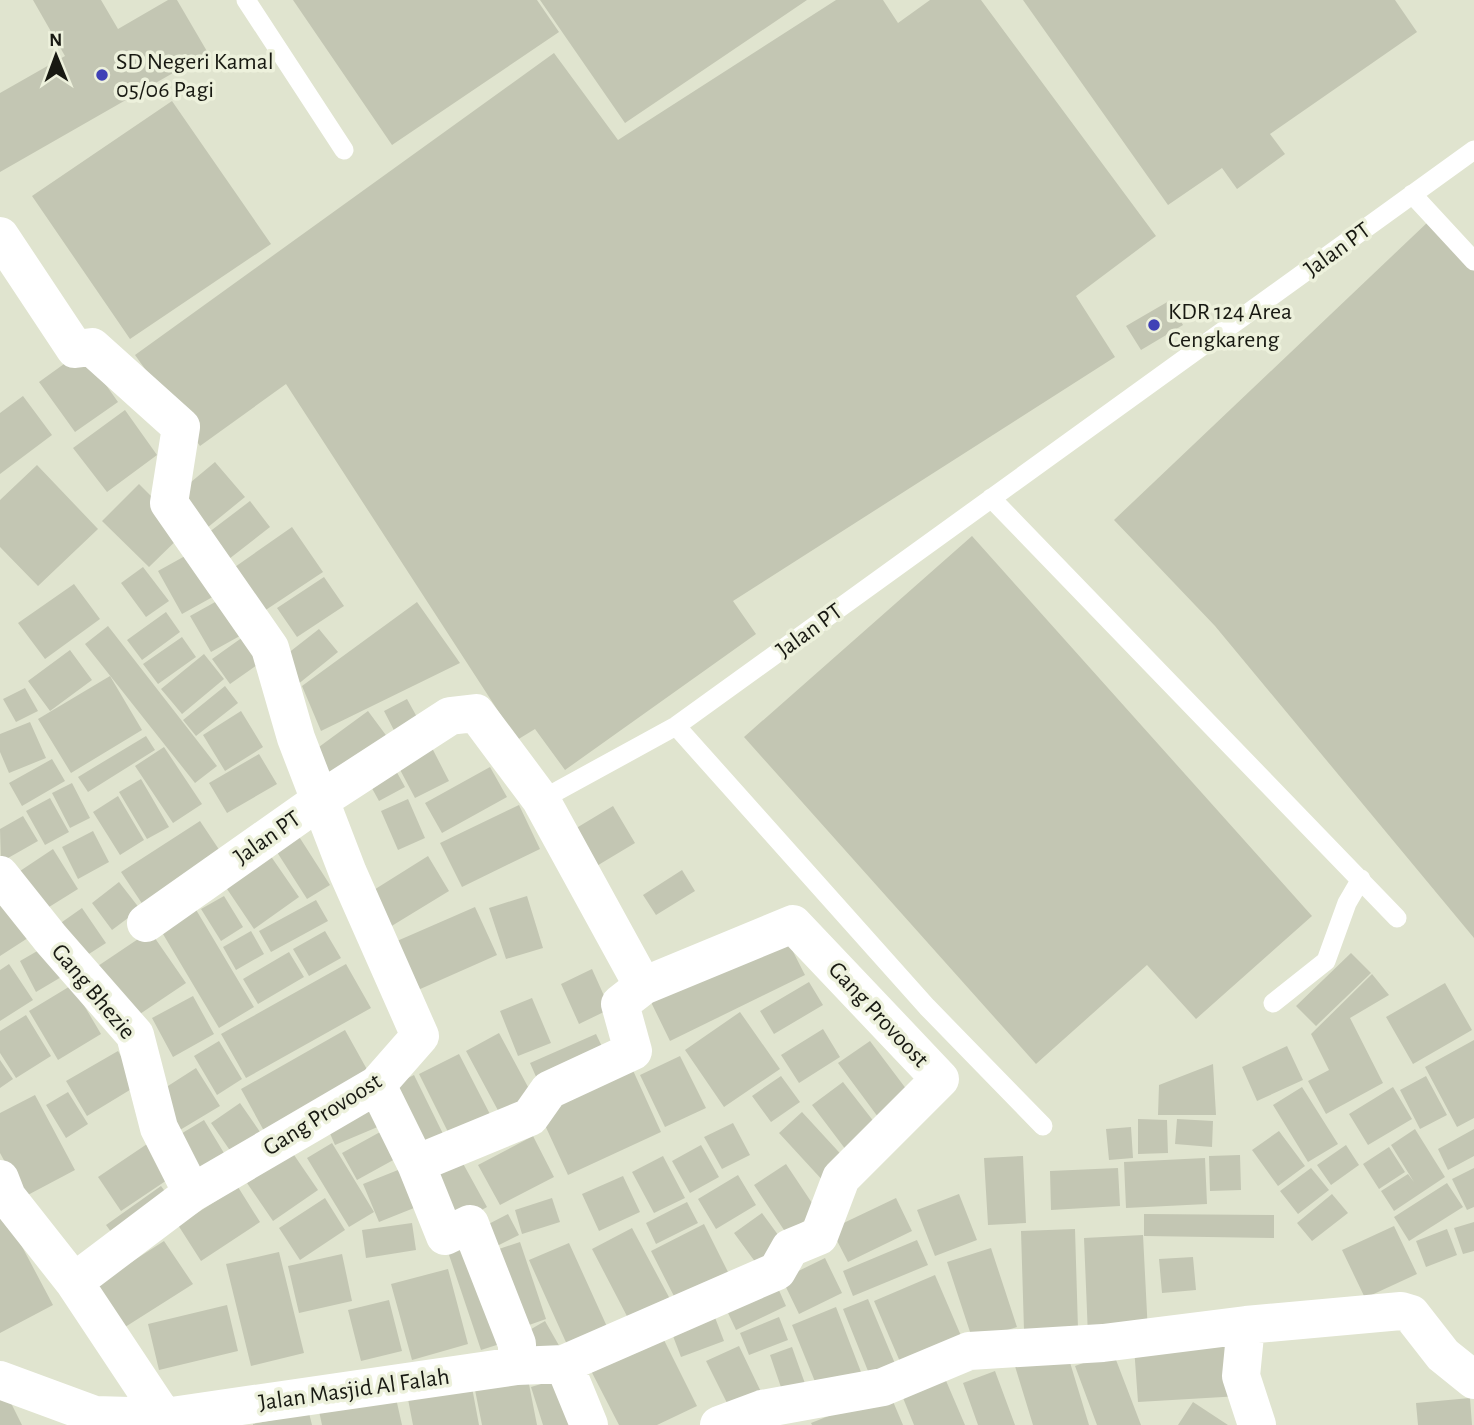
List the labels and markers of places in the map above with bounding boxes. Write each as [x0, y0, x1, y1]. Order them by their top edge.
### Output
place label: SD Negeri Kamal 05/06 Pagi [116, 50, 274, 102]
marker: SD Negeri Kamal 05/06 Pagi [94, 67, 110, 83]
place label: KDR 124 Area Cengkareng [1168, 300, 1292, 352]
marker: KDR 124 Area Cengkareng [1146, 317, 1162, 333]

